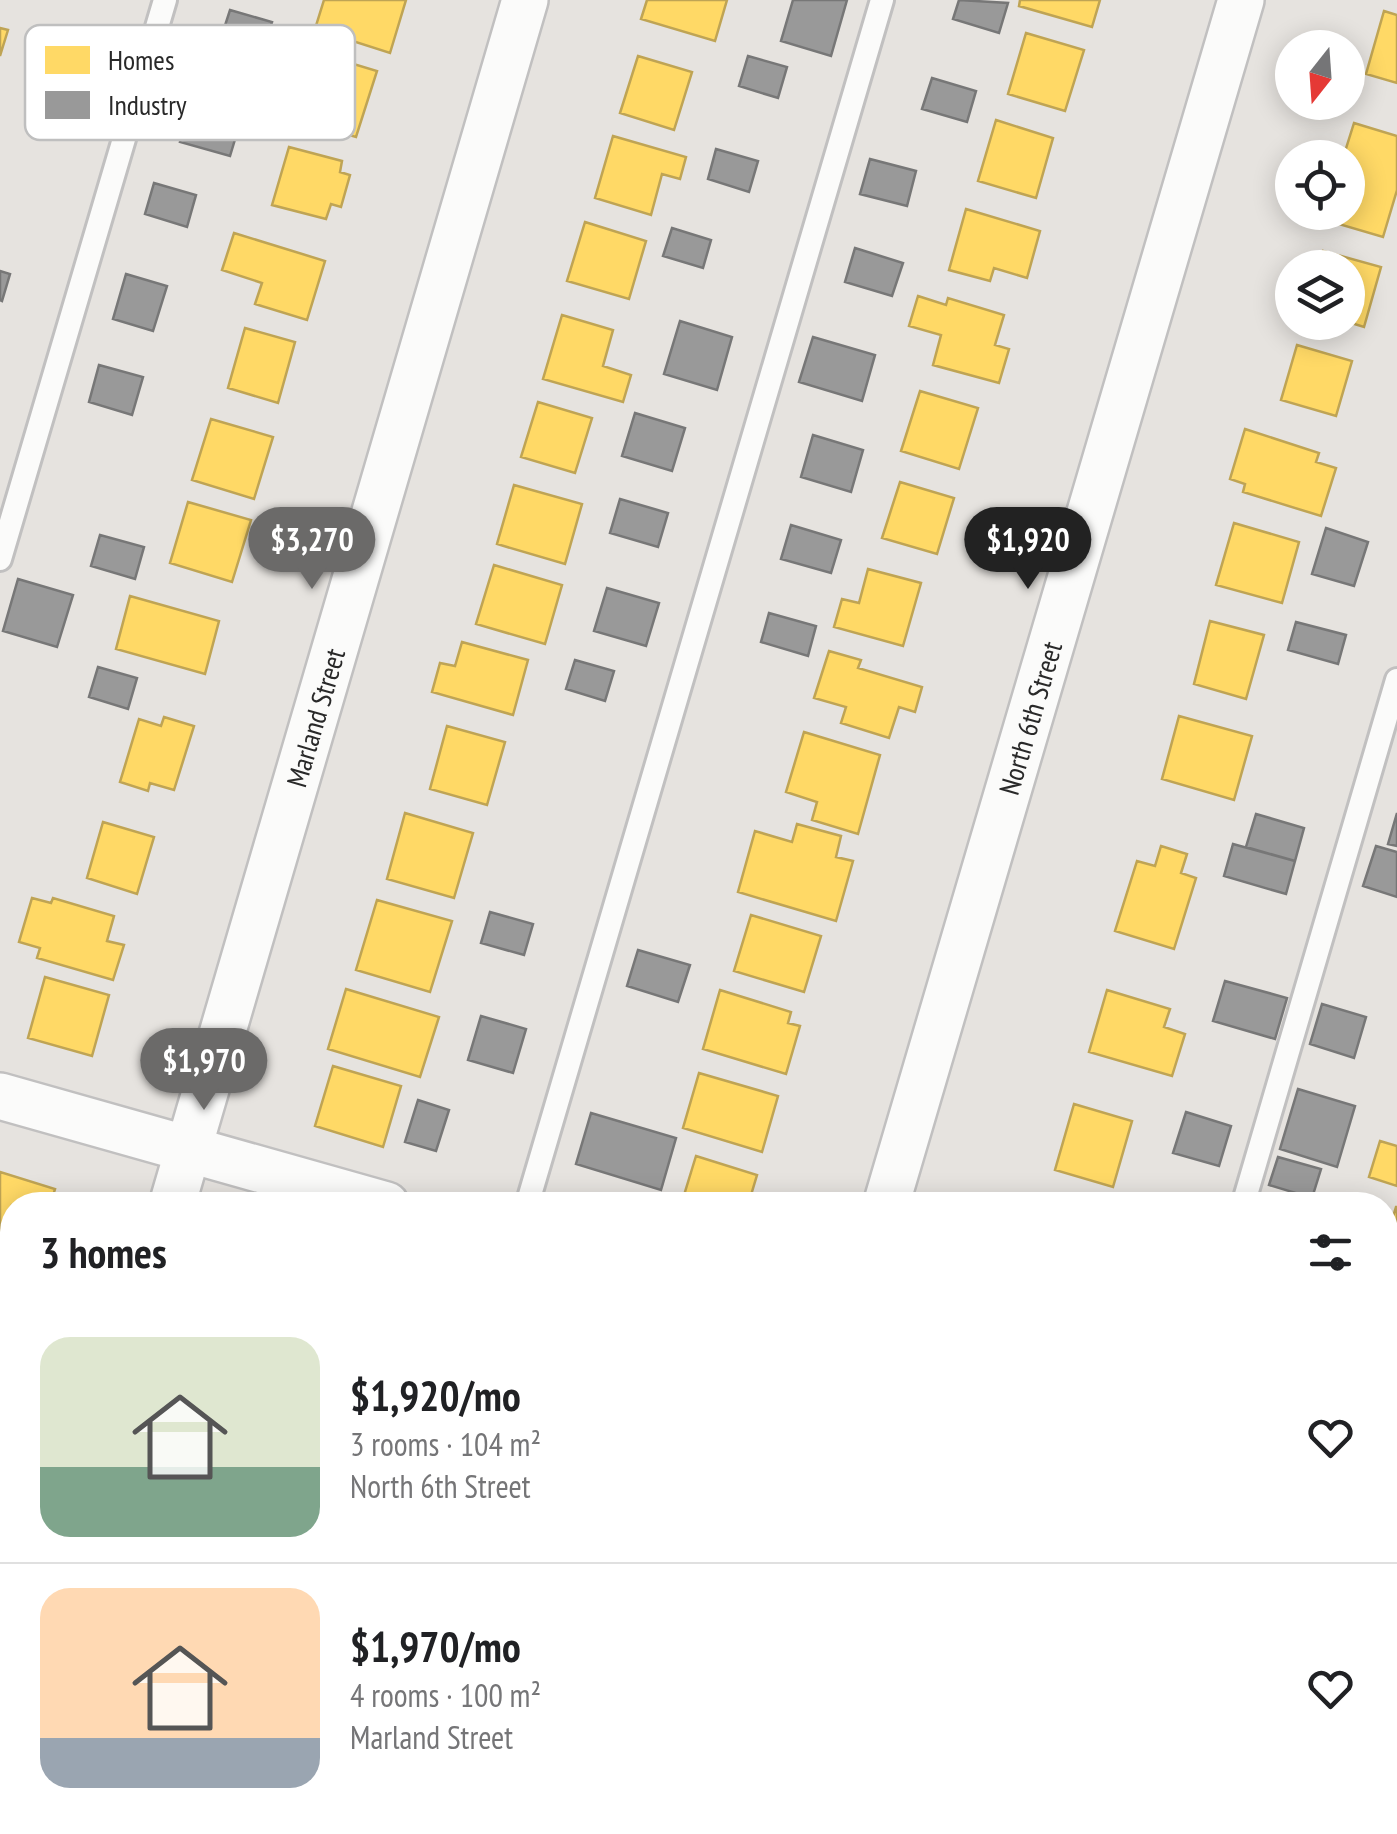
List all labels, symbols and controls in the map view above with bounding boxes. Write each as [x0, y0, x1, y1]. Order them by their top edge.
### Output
legend [25, 25, 355, 140]
north arrow [1275, 30, 1365, 120]
map controls [1275, 30, 1365, 340]
text: Homes [108, 41, 174, 78]
text: Industry [108, 86, 187, 123]
button: locate [1275, 140, 1365, 230]
button: layers [1275, 250, 1365, 340]
pin: $3,270 [231, 507, 393, 592]
pin: $1,920 [947, 507, 1109, 592]
text: $3,270 [270, 518, 354, 560]
text: $1,920 [986, 518, 1070, 560]
street label: North 6th Street [989, 636, 1070, 799]
street label: Marland Street [277, 643, 353, 791]
pin: $1,970 [123, 1028, 285, 1113]
text: $1,970 [162, 1039, 246, 1081]
text: 3 homes [40, 1225, 167, 1280]
icon: filters [1303, 1225, 1358, 1280]
text: $1,920/mo [350, 1368, 521, 1423]
icon: home [120, 1377, 240, 1497]
icon: heart [1303, 1410, 1358, 1465]
text: 3 rooms · 104 m² [350, 1423, 541, 1465]
text: North 6th Street [350, 1465, 531, 1507]
text: $1,970/mo [350, 1619, 521, 1674]
icon: home [120, 1628, 240, 1748]
icon: heart [1303, 1661, 1358, 1716]
text: 4 rooms · 100 m² [350, 1674, 541, 1716]
text: Marland Street [350, 1716, 513, 1758]

